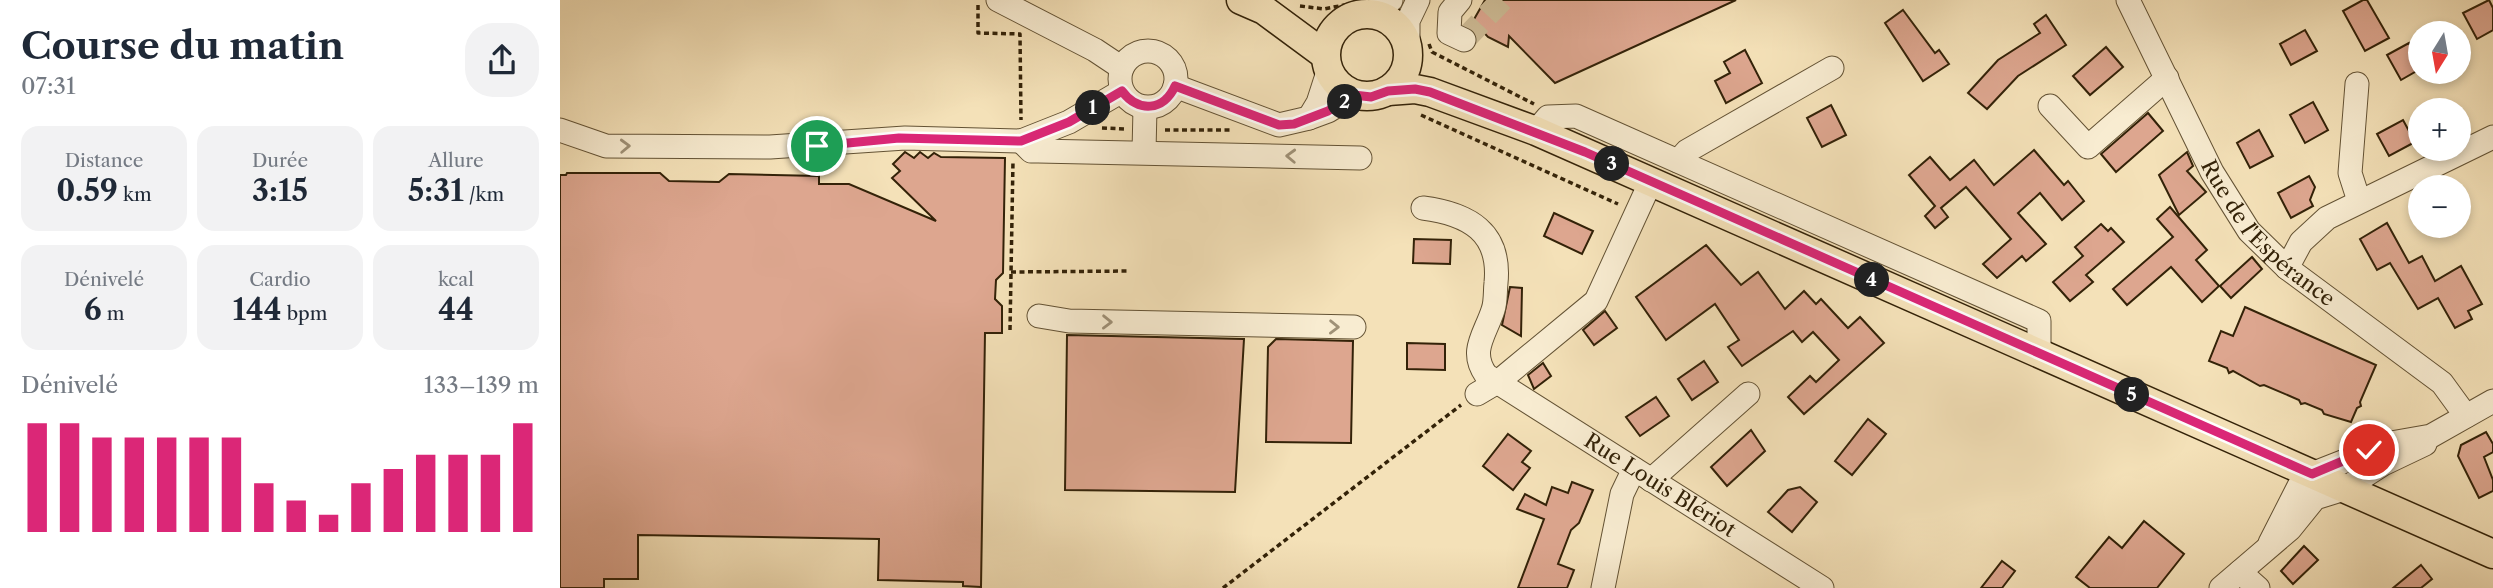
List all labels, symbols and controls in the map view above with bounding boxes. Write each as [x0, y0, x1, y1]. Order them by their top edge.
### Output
north arrow [2408, 21, 2471, 84]
map controls [2408, 21, 2471, 238]
text: Course du matin [21, 22, 344, 69]
button: share [465, 23, 539, 97]
text: 07:31 [21, 72, 76, 100]
pin: 2 [1328, 84, 1362, 119]
pin: 1 [1076, 90, 1110, 126]
text: 2 [1339, 90, 1350, 113]
text: 1 [1088, 96, 1097, 119]
button: + [2408, 98, 2471, 161]
pin [787, 116, 847, 176]
icon: arrive [798, 127, 836, 165]
one-way arrow [620, 138, 631, 153]
pin: 3 [1594, 146, 1630, 182]
text: Distance [65, 149, 143, 172]
text: Durée [252, 149, 308, 172]
text: Allure [428, 149, 484, 172]
one-way arrow [1286, 149, 1297, 164]
text: 3 [1606, 152, 1617, 175]
street label: Rue de l'Espérance [2196, 156, 2340, 311]
text: 0.59 [56, 172, 118, 209]
text: 3:15 [252, 172, 308, 209]
text: 5:31 [408, 172, 464, 209]
button: − [2408, 175, 2471, 238]
text: km [118, 183, 152, 206]
text: /km [464, 183, 504, 206]
pin: 4 [1854, 262, 1890, 298]
text: Dénivelé [64, 268, 144, 291]
text: Cardio [249, 268, 311, 291]
text: kcal [438, 268, 474, 291]
text: 4 [1866, 268, 1877, 291]
text: 6 [84, 291, 102, 328]
text: 144 [233, 291, 282, 328]
text: 44 [438, 291, 474, 328]
text: m [102, 302, 124, 325]
text: bpm [282, 302, 328, 325]
one-way arrow [1102, 314, 1113, 330]
one-way arrow [1330, 319, 1340, 335]
text: Dénivelé [21, 371, 118, 399]
text: 133–139 m [424, 371, 539, 399]
pin: 5 [2114, 378, 2150, 412]
text: 5 [2126, 383, 2137, 406]
pin [2339, 420, 2399, 480]
street label: Rue Louis Blériot [1580, 428, 1741, 543]
icon: check [2350, 431, 2388, 469]

